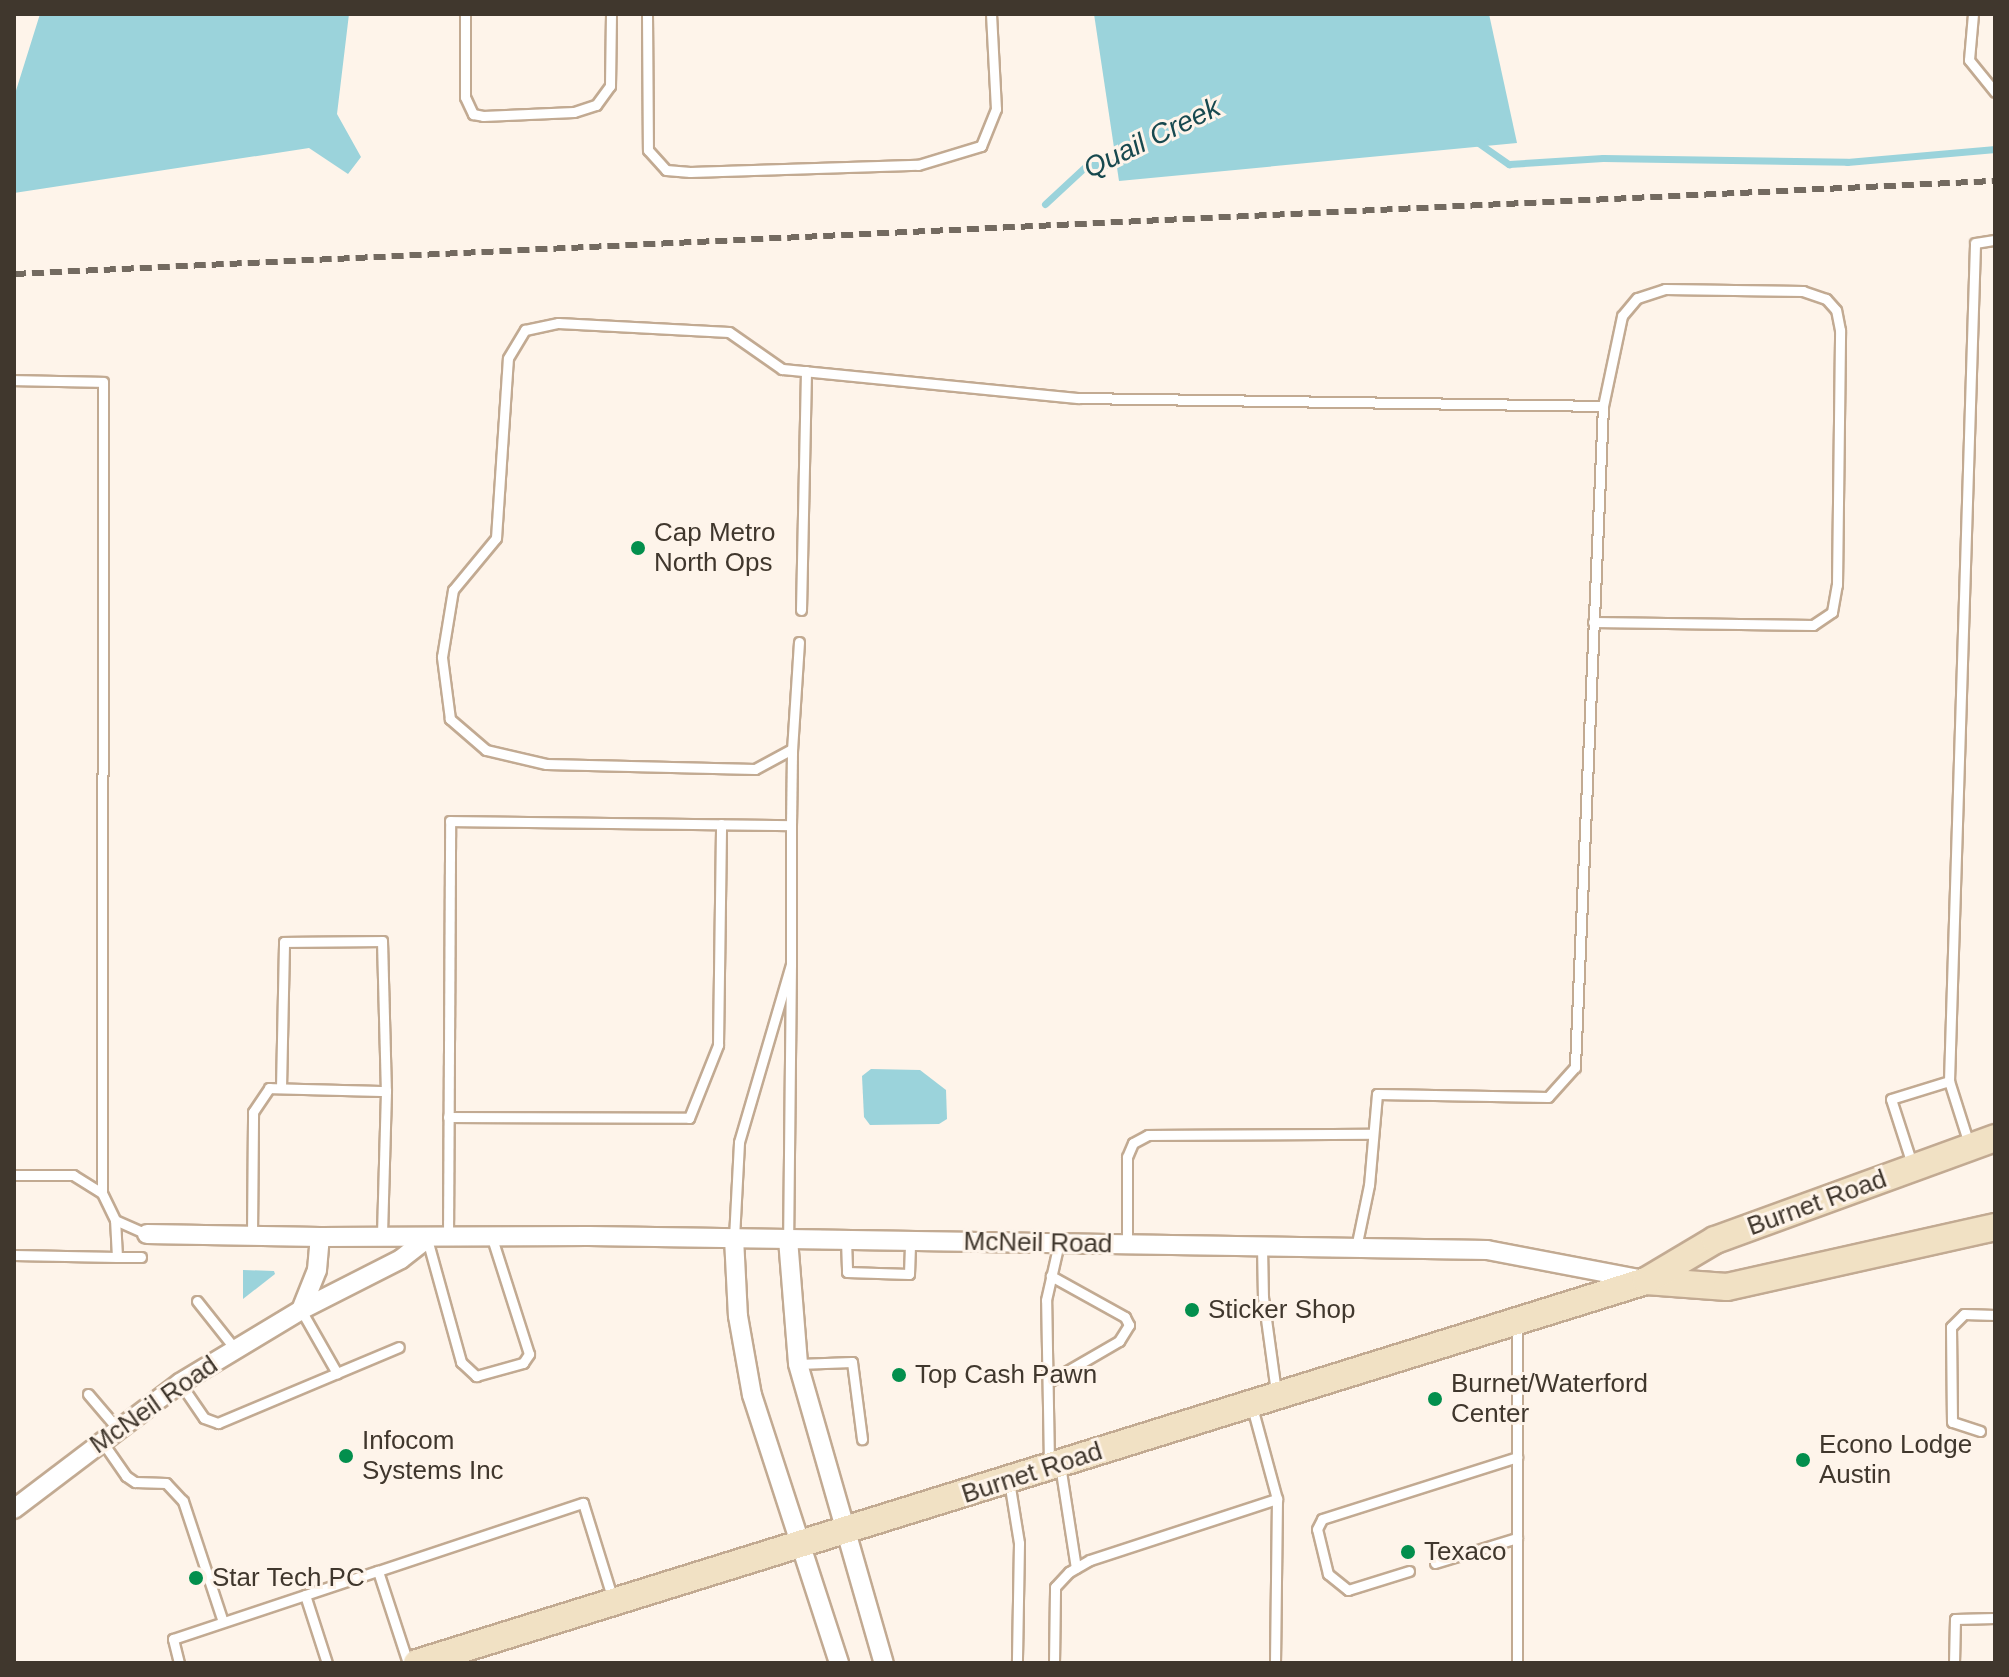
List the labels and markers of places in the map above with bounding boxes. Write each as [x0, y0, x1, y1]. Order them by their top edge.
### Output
place label: Cap Metro North Ops [654, 517, 775, 578]
marker: Cap Metro North Ops [629, 539, 647, 557]
place label: Sticker Shop [1208, 1294, 1355, 1326]
marker: Sticker Shop [1183, 1301, 1201, 1319]
place label: Top Cash Pawn [915, 1359, 1097, 1391]
marker: Top Cash Pawn [890, 1366, 908, 1384]
place label: Burnet/Waterford Center [1451, 1368, 1648, 1430]
marker: Burnet/Waterford Center [1426, 1390, 1444, 1408]
place label: Infocom Systems Inc [362, 1425, 504, 1486]
place label: Econo Lodge Austin [1819, 1429, 1972, 1490]
marker: Infocom Systems Inc [337, 1447, 355, 1465]
marker: Econo Lodge Austin [1794, 1451, 1812, 1469]
place label: Texaco [1424, 1536, 1506, 1568]
marker: Texaco [1399, 1543, 1417, 1561]
place label: Star Tech PC [212, 1562, 365, 1594]
marker: Star Tech PC [187, 1569, 205, 1587]

